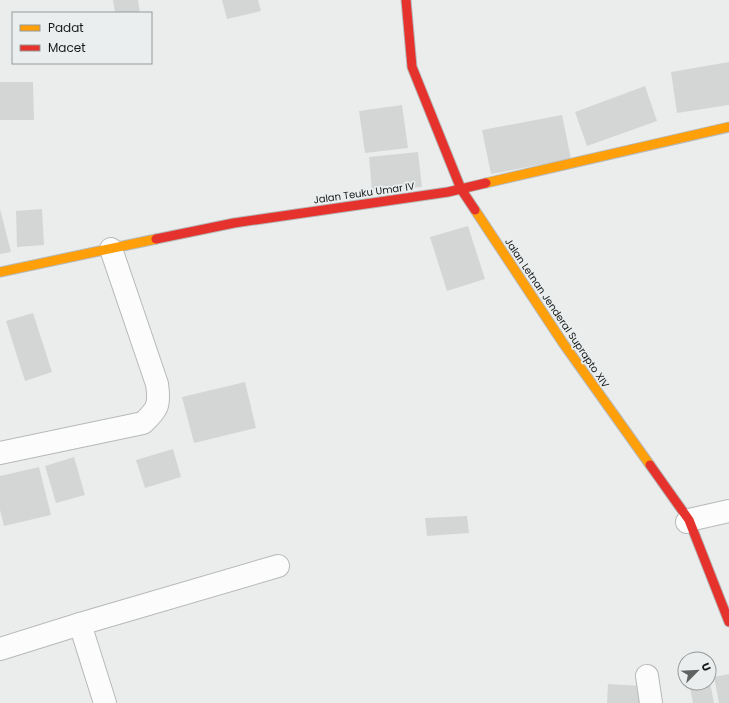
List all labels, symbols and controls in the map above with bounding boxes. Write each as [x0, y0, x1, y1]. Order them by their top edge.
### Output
legend [12, 12, 152, 64]
text: Padat [48, 19, 84, 36]
text: Macet [48, 39, 86, 56]
street label: Jalan Teuku Umar IV [312, 178, 416, 208]
street label: Jalan Letnan Jenderal Suprapto XIV [501, 235, 613, 391]
north arrow [677, 651, 717, 691]
text: U [697, 660, 715, 674]

